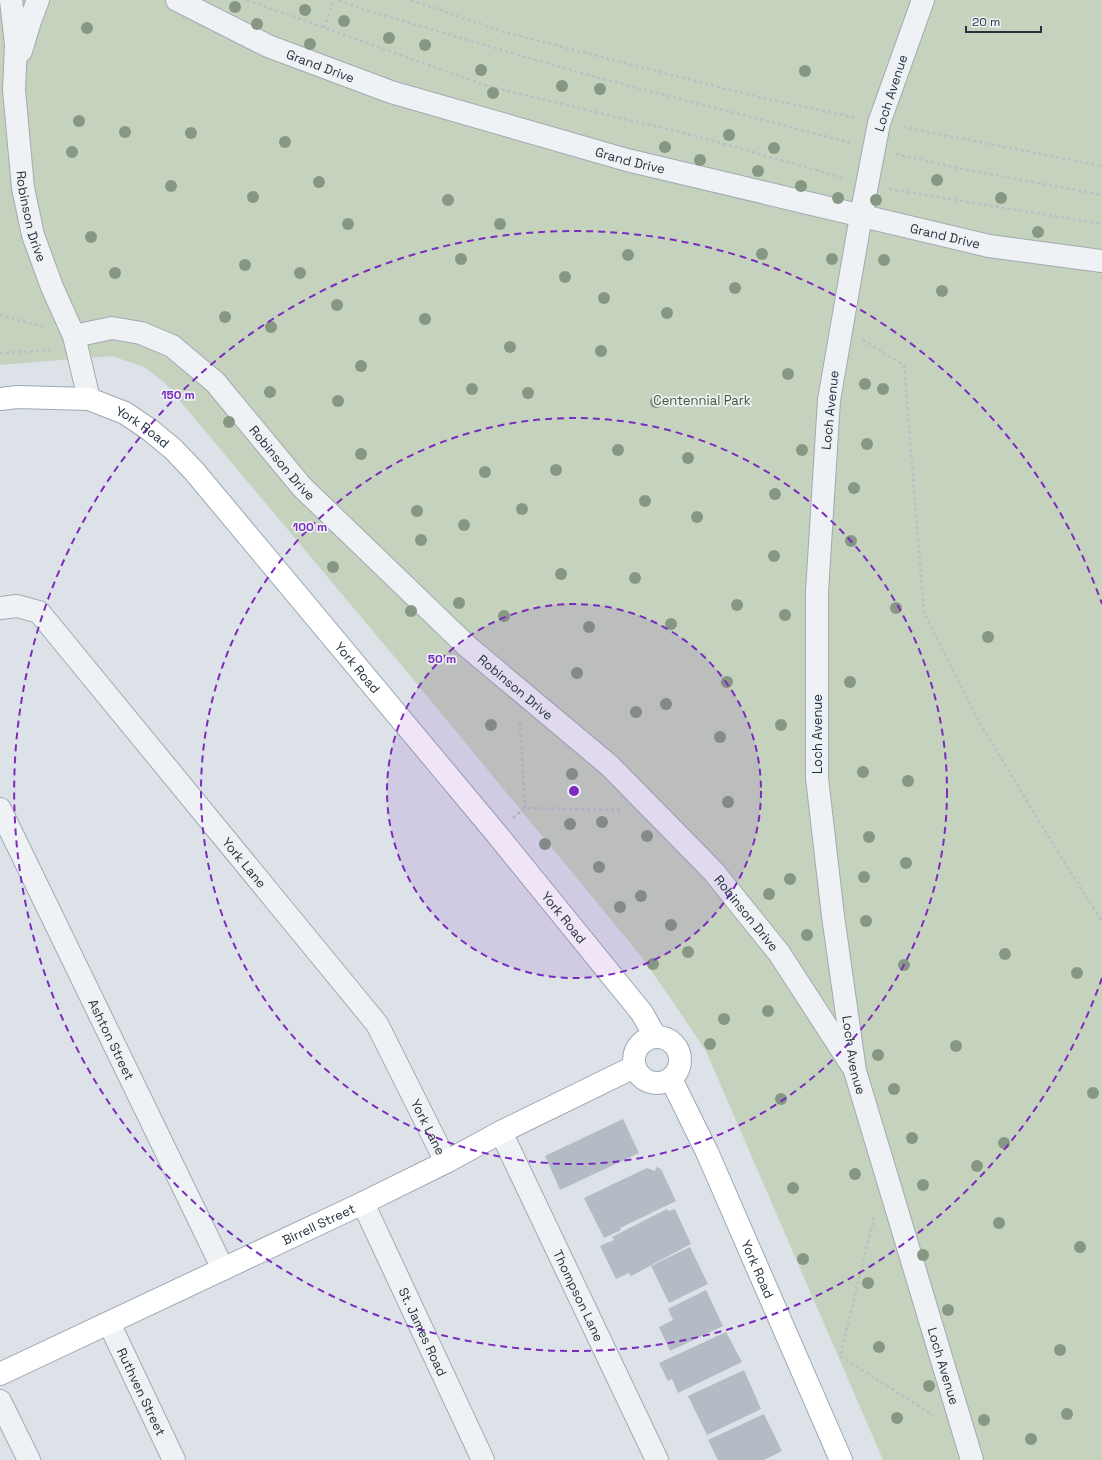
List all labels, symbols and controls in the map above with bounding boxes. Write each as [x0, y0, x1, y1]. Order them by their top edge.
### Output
scale bar [966, 8, 1041, 34]
text: 20 m [972, 14, 1000, 30]
street label: Grand Drive [284, 45, 357, 86]
street label: Loch Avenue [871, 52, 911, 134]
street label: Grand Drive [593, 143, 667, 177]
street label: Robinson Drive [13, 170, 51, 264]
street label: Grand Drive [908, 219, 982, 252]
street label: Loch Avenue [817, 369, 843, 451]
text: 150 m [161, 387, 195, 403]
park label: Centennial Park [653, 392, 751, 409]
street label: York Road [114, 402, 173, 451]
street label: Robinson Drive [246, 422, 319, 504]
text: 100 m [293, 519, 327, 535]
street label: York Road [331, 638, 384, 697]
street label: Robinson Drive [474, 650, 557, 723]
text: 50 m [428, 651, 456, 667]
street label: Loch Avenue [809, 694, 826, 774]
centre of rings [567, 784, 581, 798]
street label: York Lane [219, 834, 270, 891]
street label: Robinson Drive [711, 871, 783, 955]
street label: York Road [538, 888, 590, 947]
street label: Ashton Street [85, 996, 138, 1083]
street label: Loch Avenue [839, 1014, 870, 1096]
street label: York Lane [407, 1096, 450, 1158]
street label: Birrell Street [279, 1200, 358, 1248]
street label: York Road [738, 1237, 778, 1301]
street label: Thompson Lane [550, 1247, 608, 1344]
street label: St. James Road [395, 1285, 451, 1379]
street label: Loch Avenue [924, 1325, 963, 1407]
street label: Ruthven Street [113, 1345, 170, 1438]

